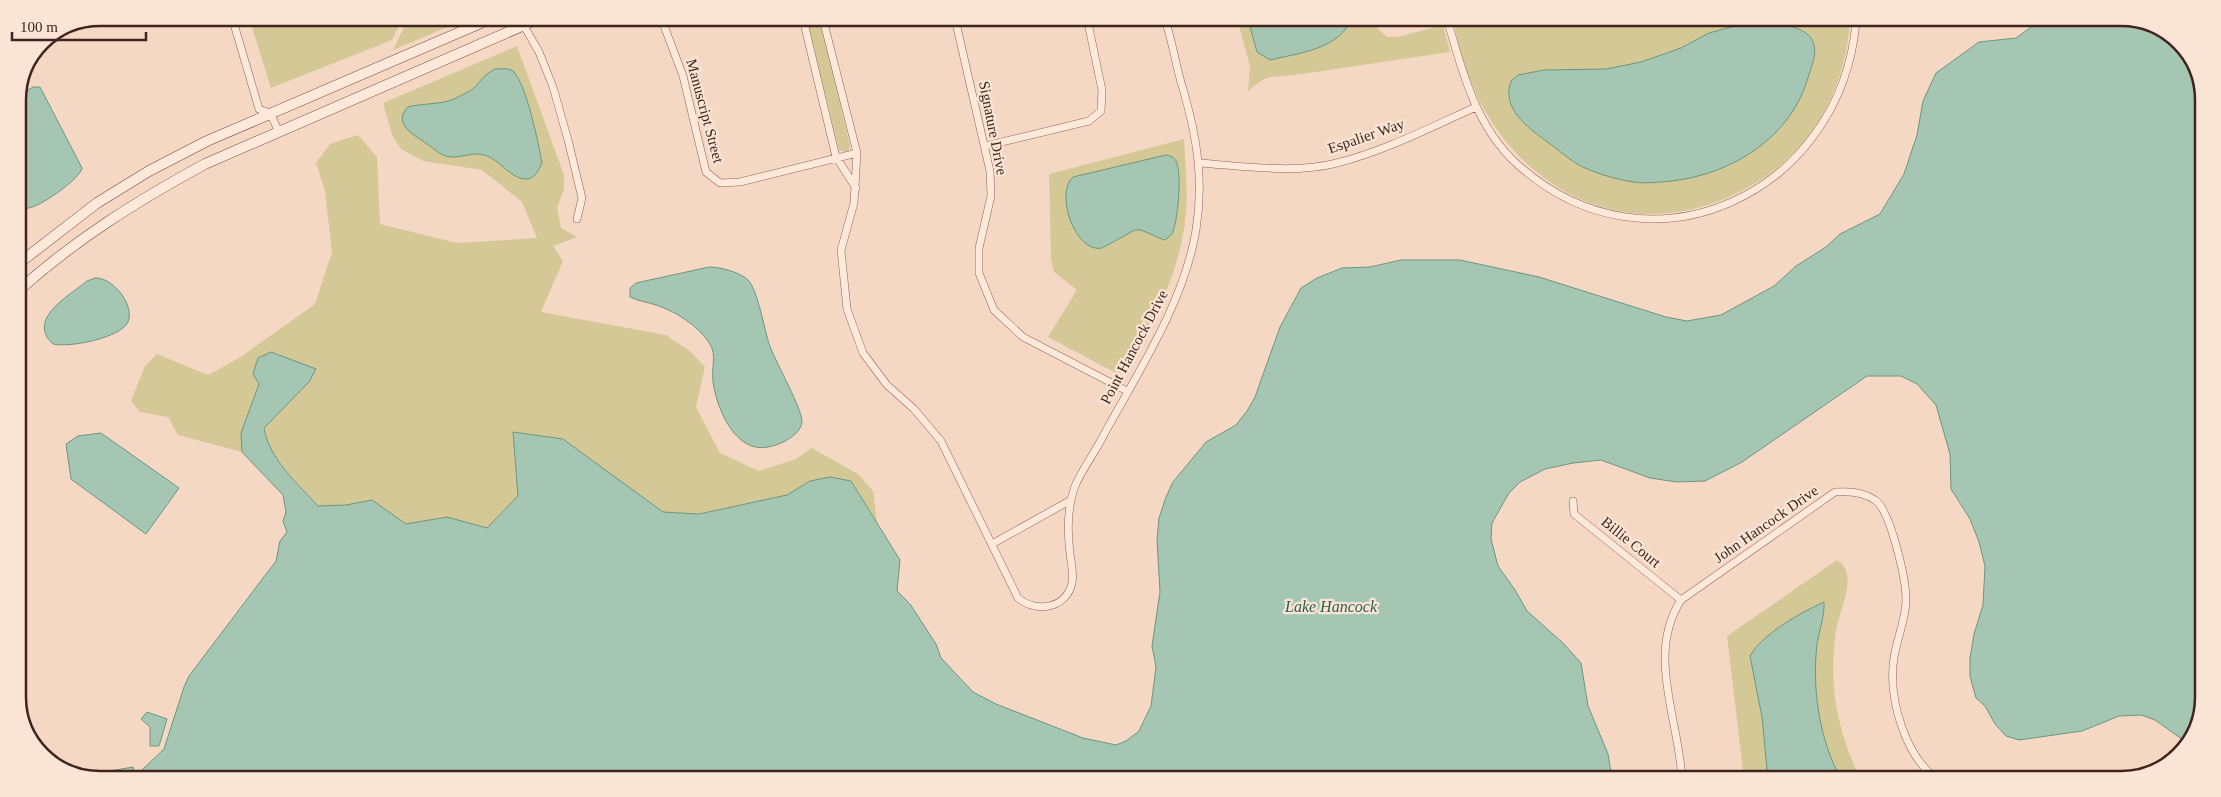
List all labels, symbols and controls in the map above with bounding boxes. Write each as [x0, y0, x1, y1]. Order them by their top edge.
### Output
scale bar [12, 10, 146, 42]
text: 100 m [20, 19, 58, 35]
street label: Manuscript Street [683, 57, 727, 166]
street label: Signature Drive [976, 80, 1010, 177]
street label: Espalier Way [1326, 115, 1407, 157]
street label: Point Hancock Drive [1097, 287, 1171, 407]
street label: John Hancock Drive [1711, 482, 1821, 566]
street label: Billie Court [1598, 513, 1664, 571]
water label: Lake Hancock [1284, 598, 1378, 615]

